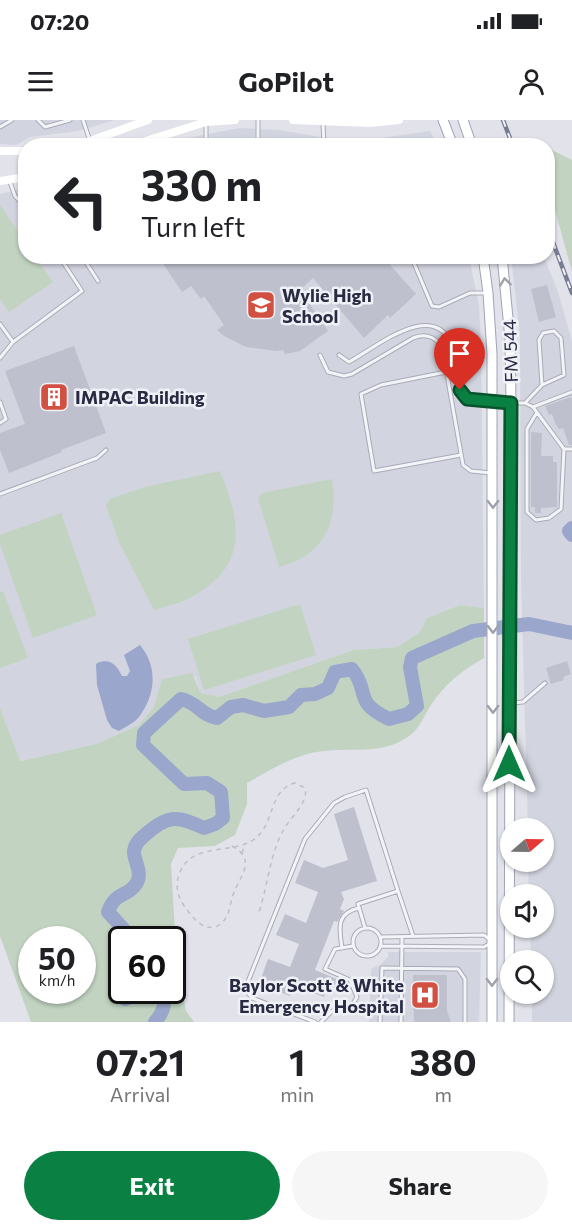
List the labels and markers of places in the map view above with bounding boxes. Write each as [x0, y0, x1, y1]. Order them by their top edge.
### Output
place label: Wylie High School [282, 284, 372, 327]
school or university icon: Wylie High School [245, 289, 277, 321]
pin [434, 328, 485, 390]
building icon: IMPAC Building [38, 381, 70, 413]
place label: IMPAC Building [75, 386, 205, 408]
place label: Baylor Scott & White Emergency Hospital [229, 974, 404, 1017]
hospital icon: Baylor Scott & White Emergency Hospital [409, 979, 441, 1011]

